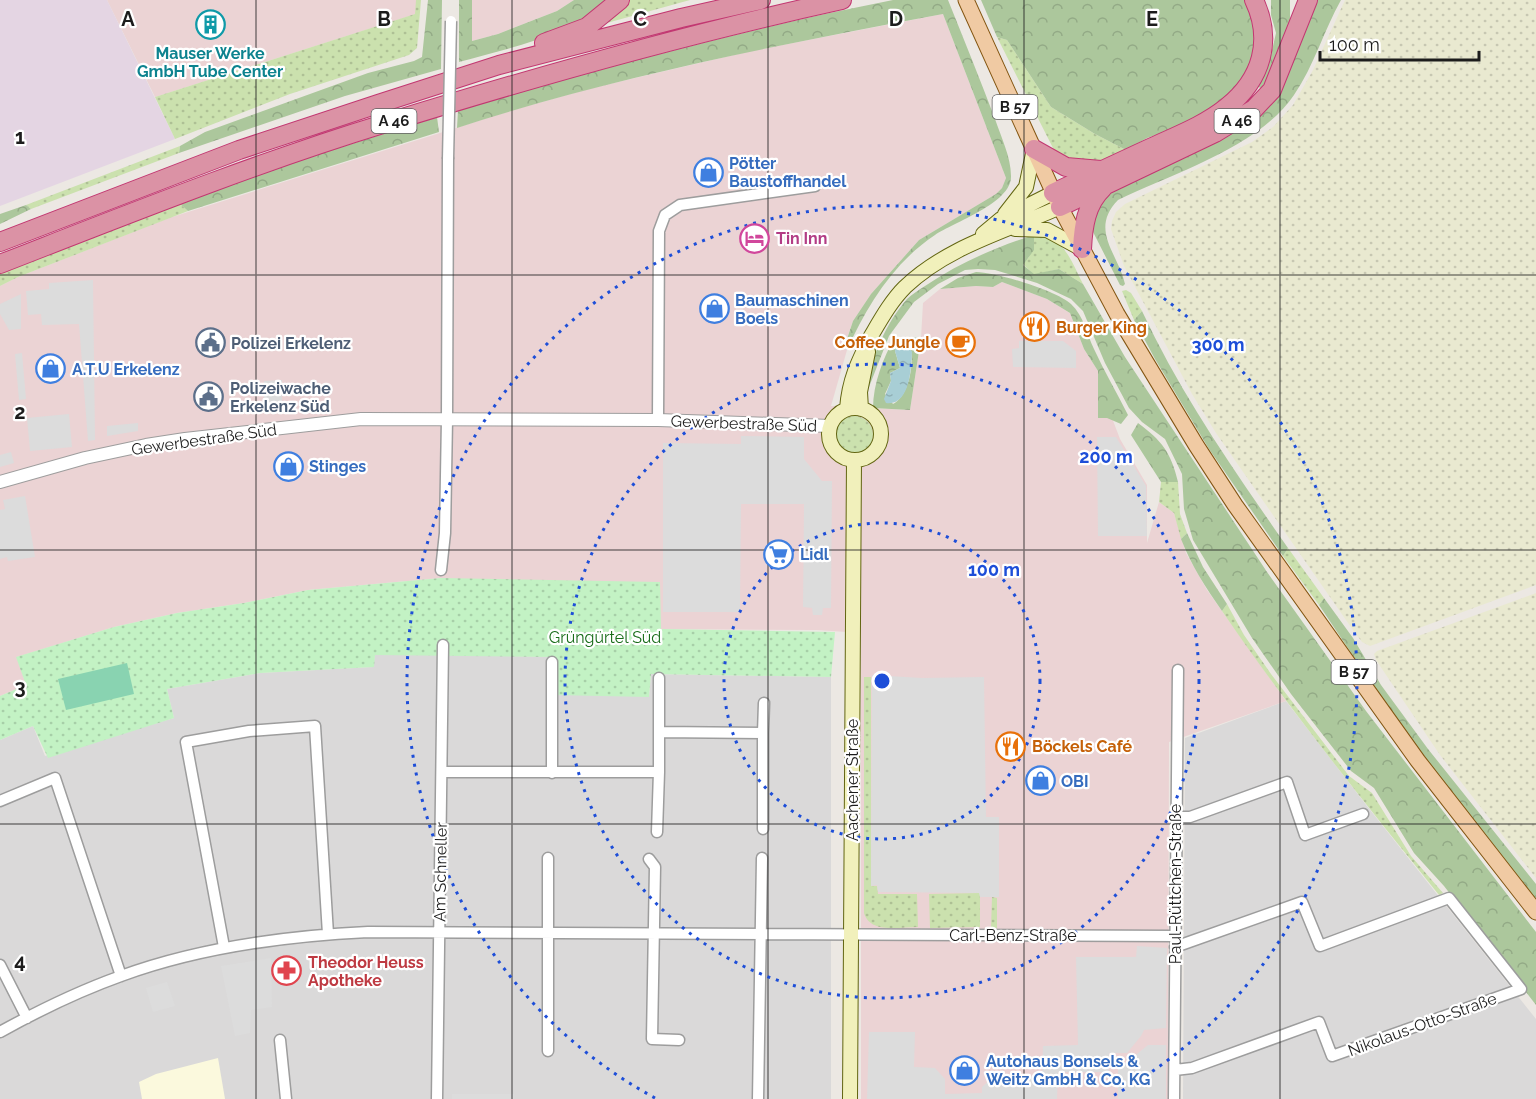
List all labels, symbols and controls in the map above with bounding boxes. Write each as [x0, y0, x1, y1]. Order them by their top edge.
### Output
text: A [121, 7, 135, 31]
text: B [377, 7, 391, 31]
text: C [633, 7, 647, 31]
text: D [889, 7, 903, 31]
text: E [1146, 7, 1158, 31]
building icon: Mauser Werke GmbH Tube Center [194, 9, 226, 41]
scale bar [1320, 24, 1479, 62]
text: 100 m [1329, 34, 1380, 55]
place label: Mauser Werke GmbH Tube Center [137, 44, 283, 81]
road number: B 57 [992, 95, 1038, 119]
road number: A 46 [372, 109, 416, 133]
road number: A 46 [1214, 109, 1260, 133]
text: 1 [15, 125, 25, 149]
place label: Pötter Baustoffhandel [729, 154, 847, 191]
shop icon: Pötter Baustoffhandel [692, 156, 724, 188]
hotel icon: Tin Inn [739, 222, 771, 254]
place label: Tin Inn [776, 229, 827, 248]
place label: Baumaschinen Boels [735, 291, 849, 328]
shop icon: Baumaschinen Boels [698, 293, 730, 325]
restaurant icon: Burger King [1019, 311, 1051, 343]
place label: Burger King [1056, 318, 1147, 337]
cafe icon: Coffee Jungle [945, 326, 977, 358]
public building icon: Polizei Erkelenz [194, 327, 226, 359]
place label: Coffee Jungle [835, 333, 940, 352]
place label: Polizei Erkelenz [231, 334, 351, 353]
text: 300 m [1191, 334, 1245, 355]
shop icon: A.T.U Erkelenz [35, 353, 67, 385]
place label: A.T.U Erkelenz [72, 360, 180, 379]
place label: Polizeiwache Erkelenz Süd [230, 379, 331, 416]
public building icon: Polizeiwache Erkelenz Süd [193, 381, 225, 413]
text: 2 [14, 400, 26, 424]
street label: Gewerbestraße Süd [670, 411, 818, 436]
street label: Gewerbestraße Süd [130, 420, 278, 459]
text: 200 m [1079, 446, 1133, 467]
shop icon: Stinges [272, 450, 304, 482]
place label: Stinges [309, 457, 366, 476]
supermarket icon: Lidl [763, 538, 795, 570]
place label: Lidl [800, 545, 830, 564]
text: 100 m [968, 559, 1020, 580]
park label: Grüngürtel Süd [549, 628, 661, 647]
road number: B 57 [1332, 660, 1376, 684]
centre of rings [872, 671, 892, 691]
text: 3 [14, 675, 26, 699]
street label: Aachener Straße [843, 719, 862, 841]
restaurant icon: Böckels Café [995, 730, 1027, 762]
place label: Böckels Café [1032, 737, 1132, 756]
shop icon: OBI [1024, 765, 1056, 797]
place label: OBI [1061, 772, 1089, 791]
street label: Paul-Rüttchen-Straße [1166, 804, 1185, 964]
street label: Am Schneller [430, 822, 451, 922]
street label: Carl-Benz-Straße [949, 926, 1077, 945]
text: 4 [14, 949, 26, 973]
place label: Theodor Heuss Apotheke [308, 953, 424, 990]
pharmacy icon: Theodor Heuss Apotheke [271, 955, 303, 987]
street label: Nikolaus-Otto-Straße [1345, 989, 1499, 1060]
place label: Autohaus Bonsels & Weitz GmbH & Co. KG [986, 1052, 1150, 1089]
shop icon: Autohaus Bonsels & Weitz GmbH & Co. KG [949, 1054, 981, 1086]

